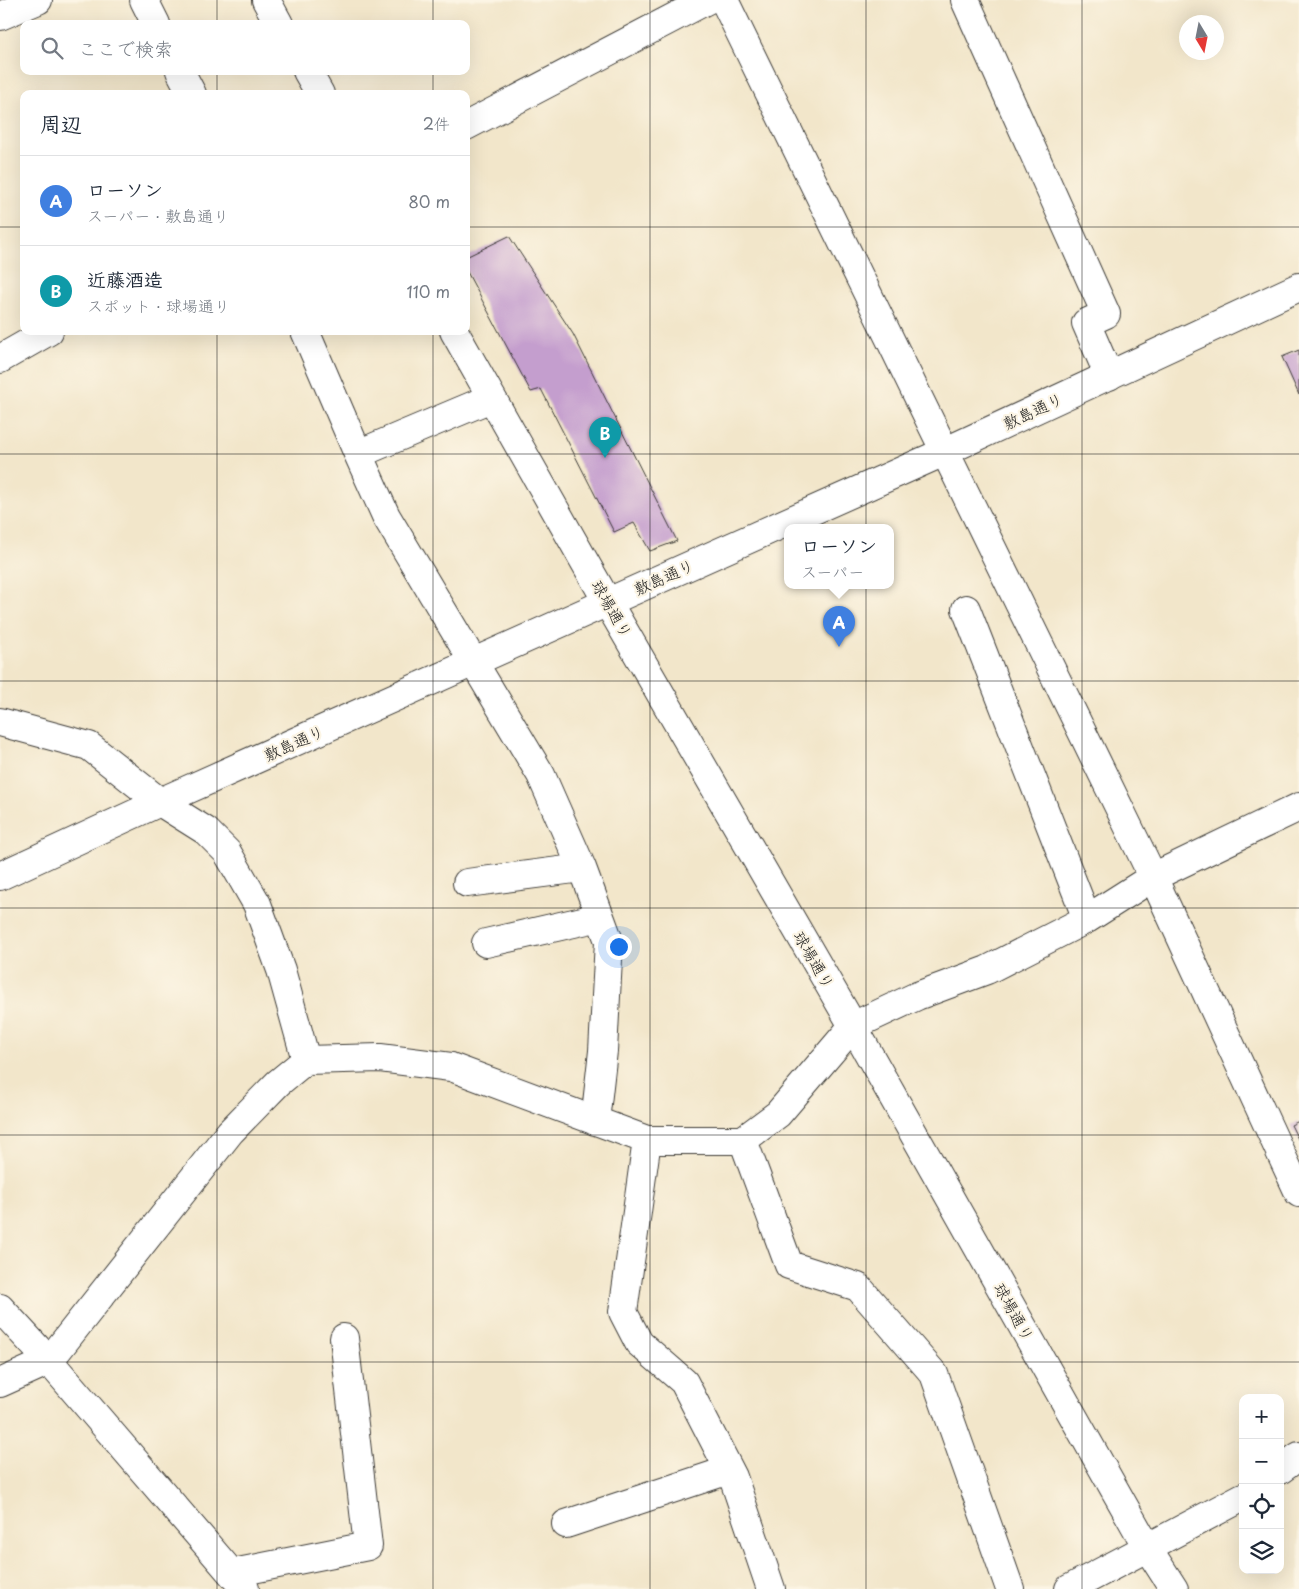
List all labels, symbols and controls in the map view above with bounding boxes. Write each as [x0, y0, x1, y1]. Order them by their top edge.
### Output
north arrow [1179, 15, 1224, 60]
search box [20, 20, 470, 75]
icon: search [38, 34, 66, 62]
text: ここで検索 [78, 34, 173, 62]
text: 周辺 [40, 107, 82, 139]
text: 2件 [423, 111, 450, 135]
text: ローソン [87, 175, 163, 203]
text: A [50, 189, 62, 213]
text: 80 m [408, 189, 450, 213]
text: スーパー · 敷島通り [87, 203, 229, 227]
text: 近藤酒造 [87, 265, 163, 293]
text: B [51, 279, 61, 303]
text: 110 m [407, 279, 450, 303]
text: スポット · 球場通り [87, 293, 230, 317]
street label: 敷島通り [998, 386, 1067, 434]
pin: B [589, 417, 621, 458]
popup [784, 524, 894, 589]
text: ローソン [801, 531, 877, 559]
street label: 敷島通り [629, 552, 698, 600]
text: スーパー [801, 559, 864, 583]
street label: 球場通り [586, 575, 639, 642]
pin: A [823, 606, 855, 647]
street label: 敷島通り [259, 718, 328, 766]
street label: 球場通り [788, 926, 841, 993]
your location [606, 934, 632, 960]
street label: 球場通り [989, 1278, 1041, 1345]
map controls [1239, 1394, 1284, 1574]
button: + [1239, 1394, 1284, 1439]
button: − [1239, 1439, 1284, 1484]
button: locate [1239, 1484, 1284, 1529]
button: layers [1239, 1529, 1284, 1574]

